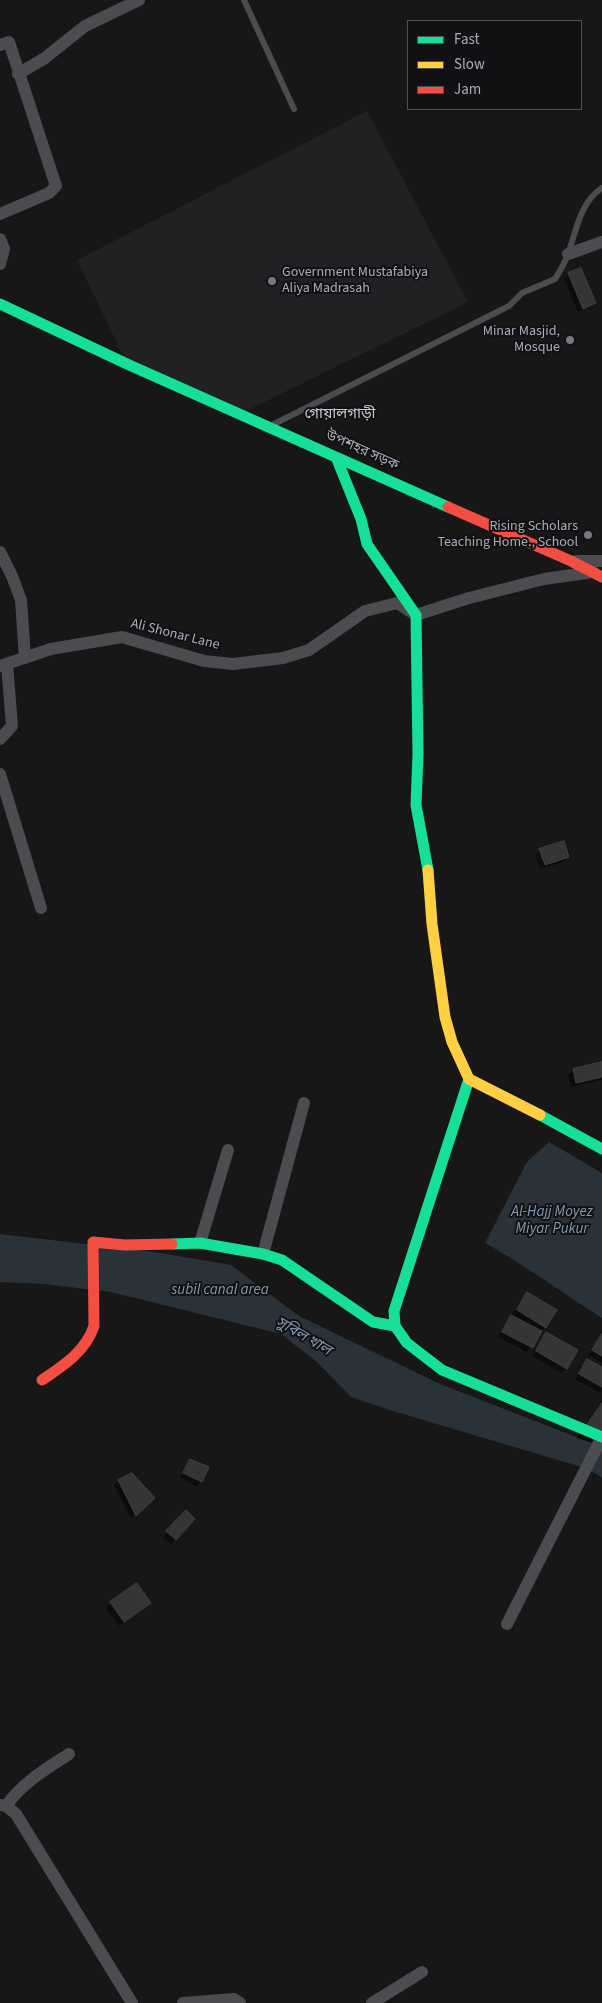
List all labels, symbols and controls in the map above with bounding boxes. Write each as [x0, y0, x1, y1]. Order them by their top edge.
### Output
legend [407, 20, 582, 110]
text: Fast [454, 29, 480, 50]
text: Slow [454, 54, 485, 75]
text: Jam [454, 79, 481, 100]
place label: Government Mustafabiya Aliya Madrasah [282, 265, 428, 298]
marker: Government Mustafabiya Aliya Madrasah [266, 275, 278, 287]
place label: Minar Masjid, Mosque [483, 324, 560, 357]
marker: Minar Masjid, Mosque [564, 334, 576, 346]
district label: গোয়ালগাড়ী [304, 406, 376, 424]
street label: উপশহর সড়ক [323, 427, 401, 475]
place label: Rising Scholars Teaching Home., School [437, 519, 578, 552]
marker: Rising Scholars Teaching Home., School [582, 529, 594, 541]
street label: Ali Shonar Lane [129, 616, 221, 654]
water label: Al-Hajj Moyez Miyar Pukur [511, 1204, 593, 1239]
water label: subil canal area [171, 1282, 269, 1300]
water label: সুবিল খাল [272, 1314, 334, 1360]

